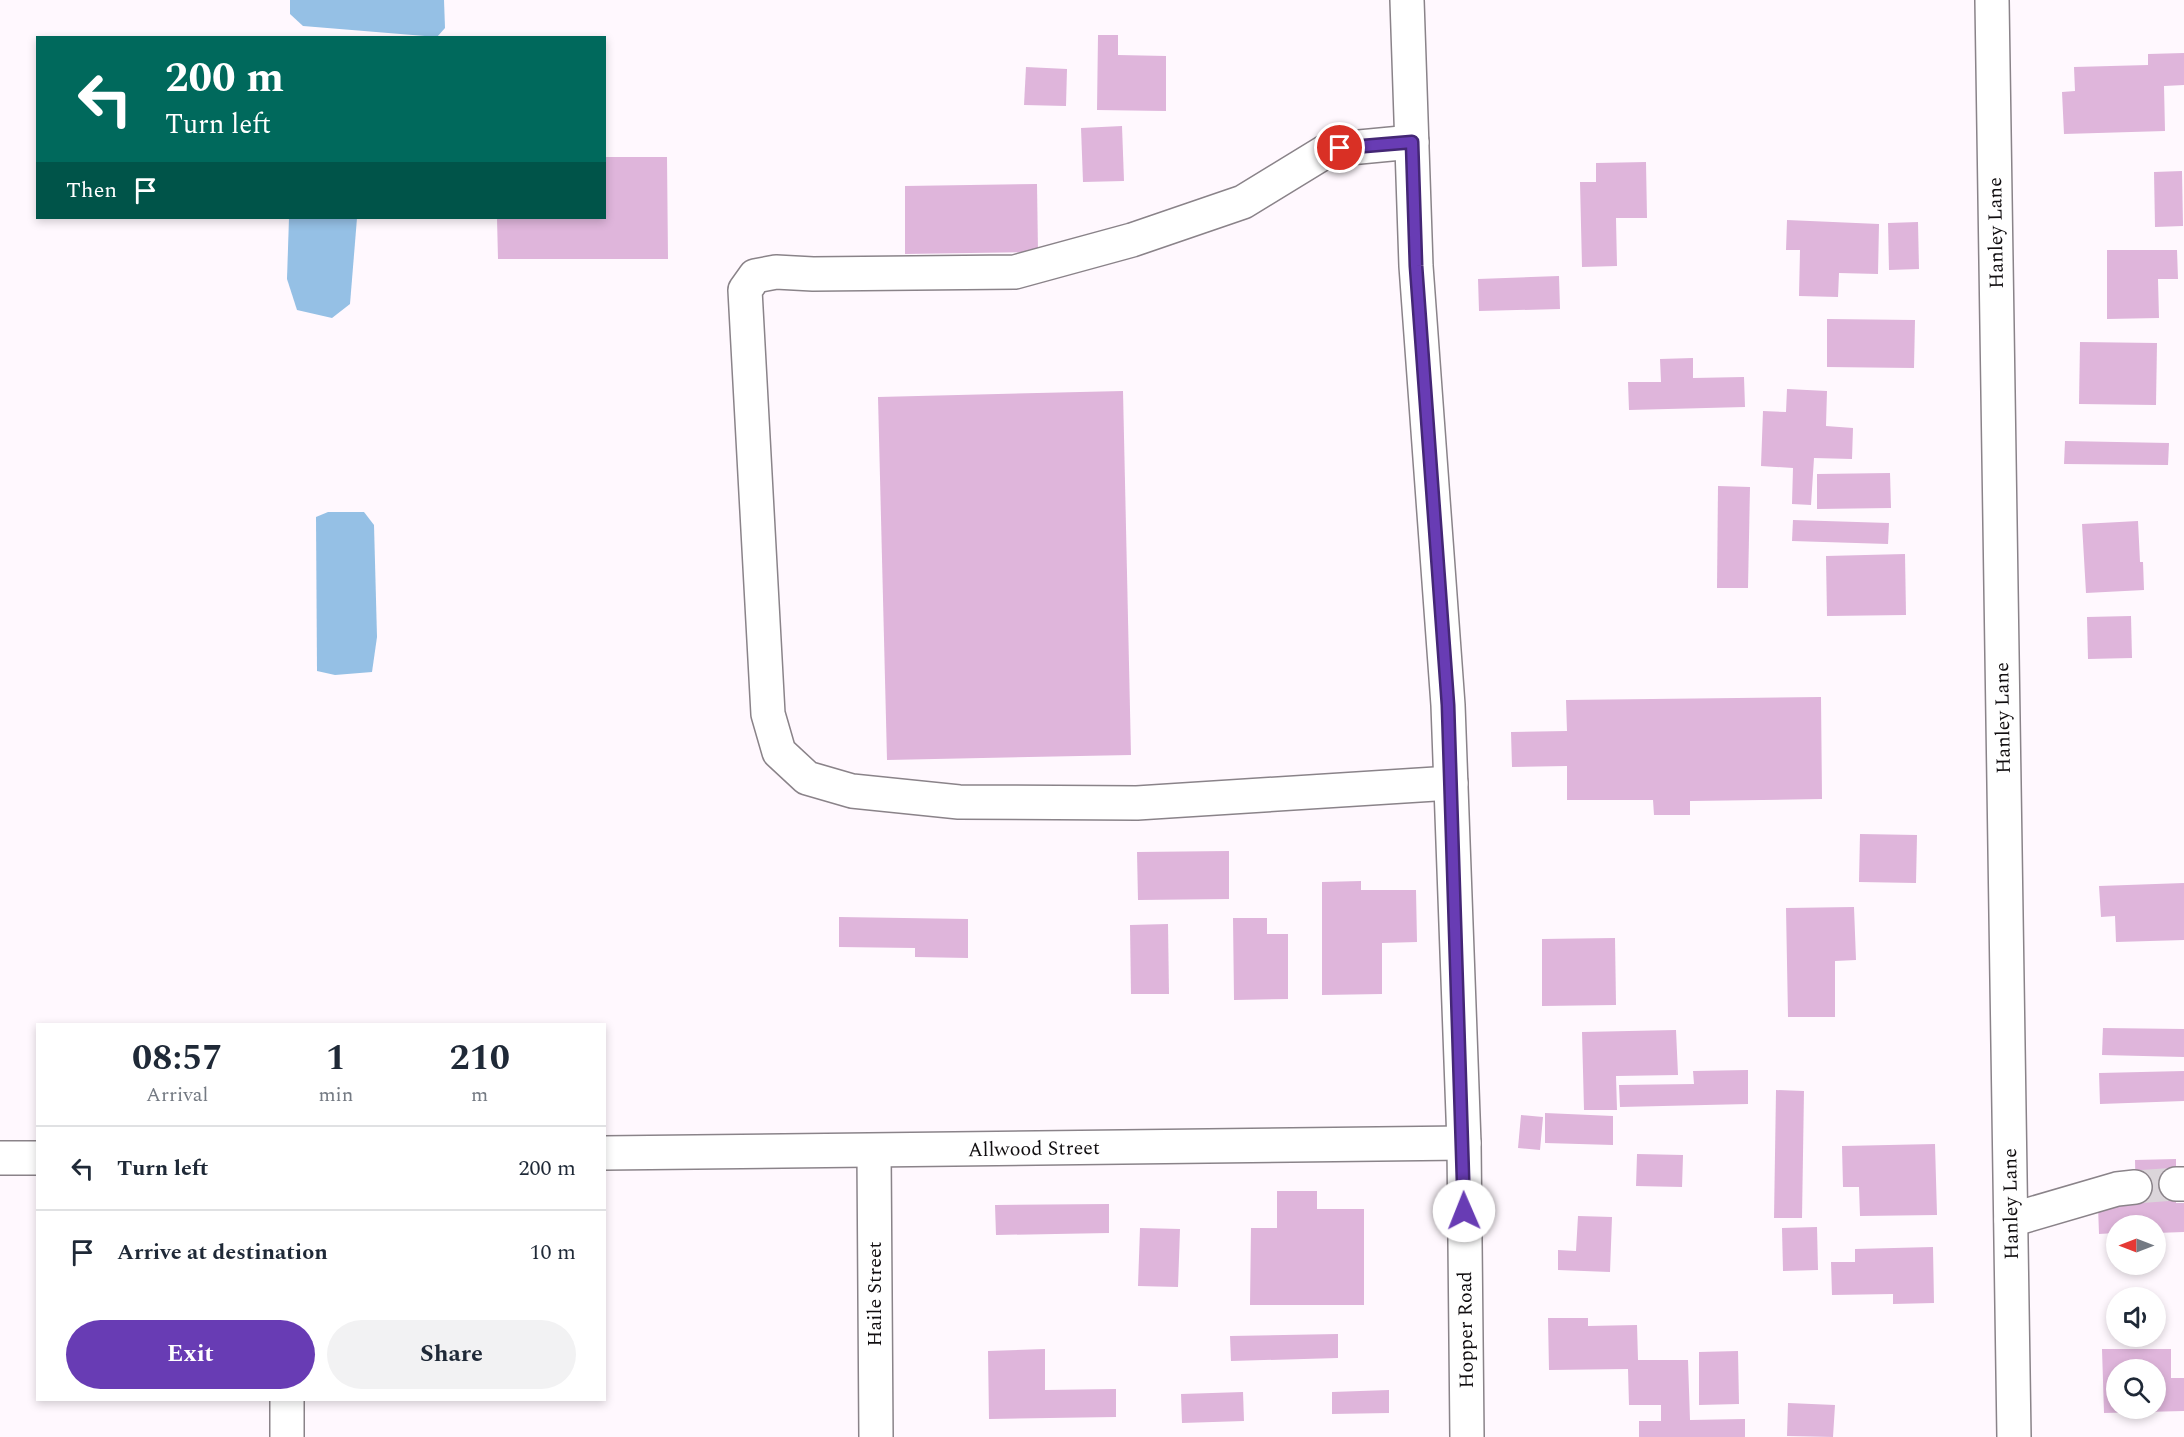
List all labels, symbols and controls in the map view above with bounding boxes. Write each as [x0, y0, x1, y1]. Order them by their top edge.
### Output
text: 200 m [165, 47, 284, 110]
icon: left [66, 60, 144, 138]
text: Turn left [165, 104, 271, 146]
pin [1314, 122, 1365, 173]
icon: arrive [1323, 131, 1356, 164]
text: Then [66, 174, 117, 207]
icon: arrive [129, 174, 162, 207]
street label: Hanley Lane [1980, 177, 2012, 289]
street label: Hanley Lane [1987, 662, 2019, 774]
text: 08:57 [132, 1031, 222, 1086]
text: 1 [326, 1031, 346, 1086]
text: 210 [449, 1031, 510, 1086]
text: Arrival [146, 1080, 208, 1110]
text: min [318, 1080, 353, 1110]
text: m [471, 1080, 488, 1110]
street label: Allwood Street [968, 1133, 1100, 1165]
street label: Hanley Lane [1995, 1148, 2027, 1260]
icon: left [66, 1152, 99, 1185]
text: Turn left [117, 1152, 209, 1185]
text: 200 m [519, 1152, 576, 1185]
position arrow [1432, 1179, 1496, 1243]
north arrow [2106, 1215, 2166, 1275]
map controls [2106, 1215, 2166, 1419]
icon: arrive [66, 1236, 99, 1269]
text: Arrive at destination [117, 1236, 328, 1269]
text: 10 m [530, 1236, 576, 1269]
street label: Haile Street [860, 1241, 890, 1347]
street label: Hopper Road [1450, 1271, 1482, 1389]
button: sound [2106, 1287, 2166, 1347]
button: Exit [66, 1320, 315, 1389]
button: Share [327, 1320, 576, 1389]
button: search [2106, 1359, 2166, 1419]

